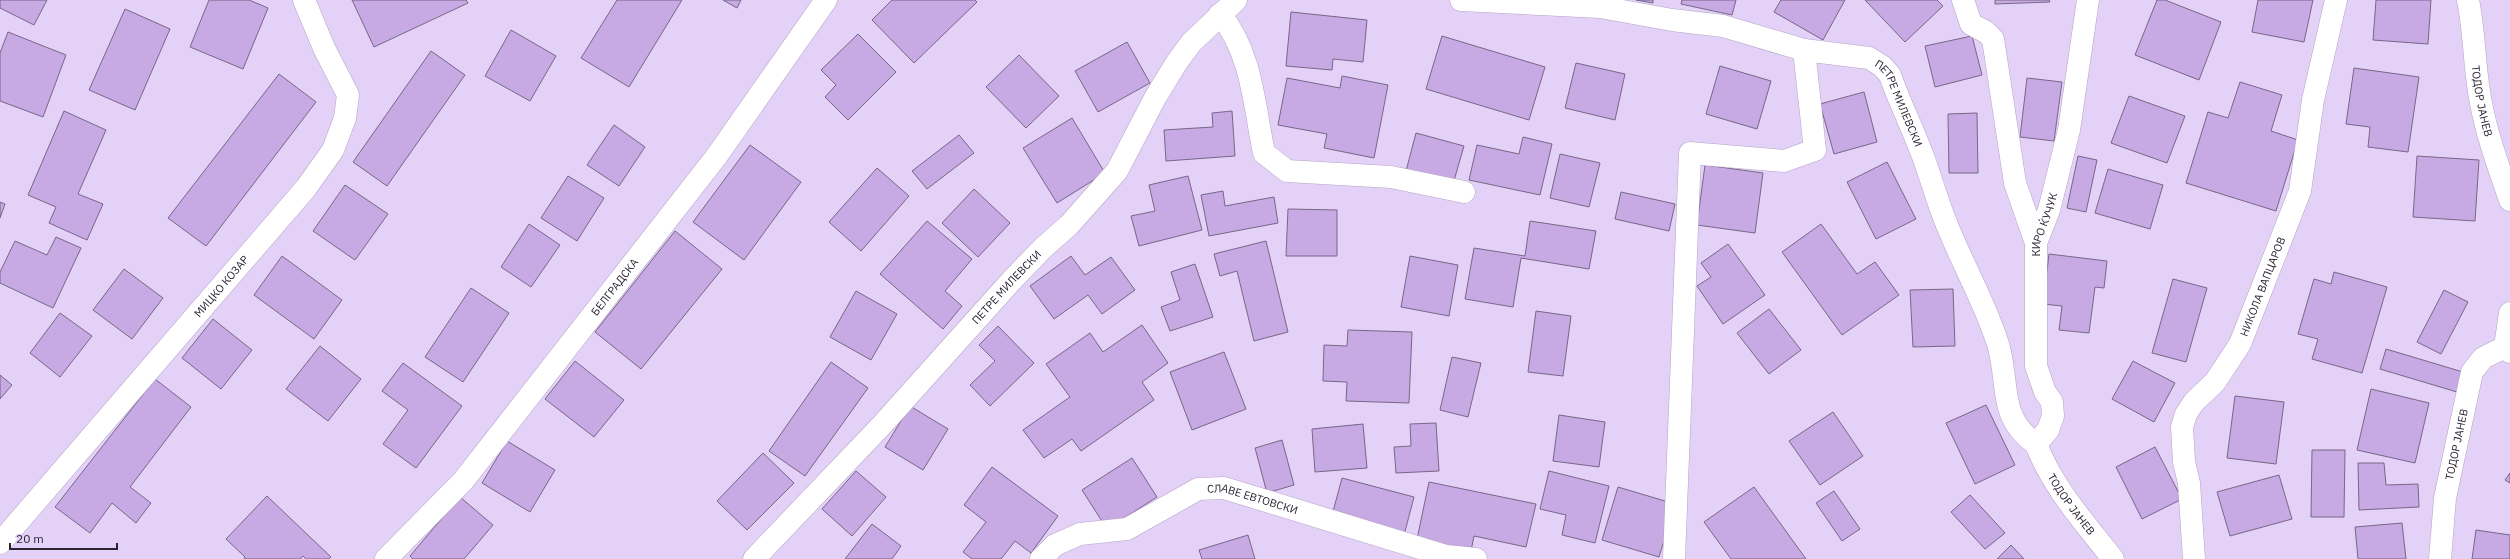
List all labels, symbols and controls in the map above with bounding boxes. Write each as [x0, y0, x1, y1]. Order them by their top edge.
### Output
street label: ПЕТРЕ МИЛЕВСКИ [1873, 56, 1926, 149]
street label: ТОДОР ЈАНЕВ [2469, 65, 2496, 138]
street label: КИРО ЌУЧУК [2029, 191, 2060, 257]
street label: НИКОЛА ВАПЦАРОВ [2237, 235, 2288, 338]
street label: ПЕТРЕ МИЛЕВСКИ [969, 247, 1044, 327]
street label: МИЦКО КОЗАР [191, 252, 252, 320]
street label: БЕЛГРАДСКА [588, 255, 641, 318]
street label: ТОДОР ЈАНЕВ [2442, 408, 2471, 481]
street label: ТОДОР ЈАНЕВ [2045, 471, 2098, 538]
street label: СЛАВЕ ЕВТОВСКИ [1207, 481, 1300, 517]
scale bar [10, 525, 117, 551]
text: 20 m [16, 531, 44, 546]

